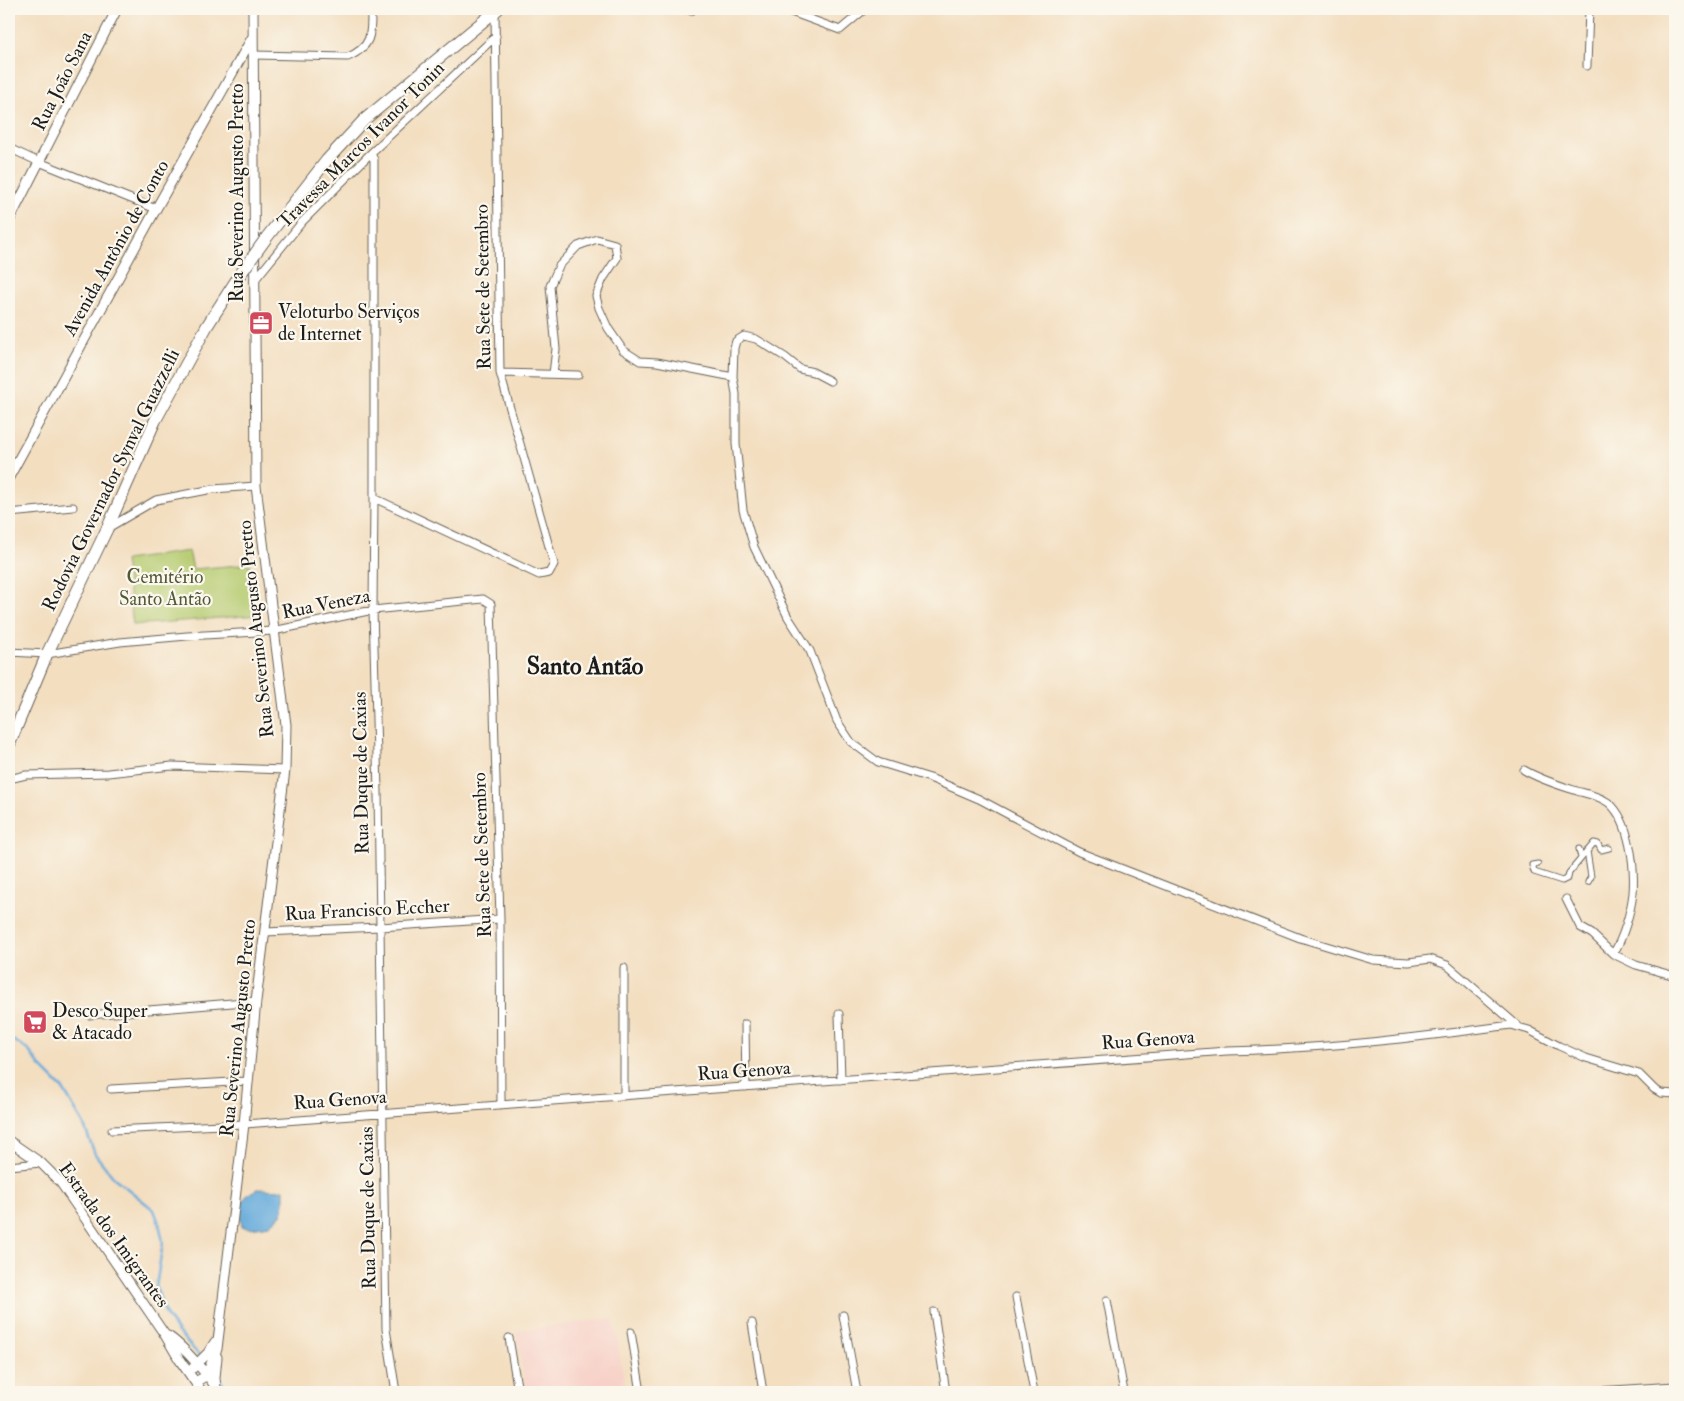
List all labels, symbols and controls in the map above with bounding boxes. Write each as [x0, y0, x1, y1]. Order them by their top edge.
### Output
street label: Rua João Sana [27, 27, 97, 135]
street label: Travessa Marcos Ivanor Tonin [272, 56, 450, 234]
street label: Rua Severino Augusto Pretto [225, 84, 249, 302]
street label: Avenida Antônio de Conto [57, 156, 174, 341]
street label: Rua Sete de Setembro [470, 204, 496, 370]
place label: Veloturbo Serviços de Internet [278, 300, 419, 346]
office icon: Veloturbo Serviços de Internet [248, 310, 274, 336]
street label: Rodovia Governador Synval Guazzelli [37, 345, 185, 615]
street label: Rua Severino Augusto Pretto [233, 519, 279, 739]
park label: Cemitério Santo Antão [119, 565, 211, 611]
street label: Rua Veneza [280, 584, 372, 624]
district label: Santo Antão [527, 651, 644, 682]
street label: Rua Duque de Caxias [348, 691, 374, 855]
street label: Rua Sete de Setembro [467, 772, 497, 938]
street label: Rua Francisco Eccher [284, 894, 450, 926]
street label: Rua Severino Augusto Pretto [215, 918, 261, 1138]
place label: Desco Super & Atacado [52, 999, 148, 1045]
supermarket icon: Desco Super & Atacado [22, 1009, 48, 1035]
street label: Rua Genova [1100, 1025, 1196, 1055]
street label: Rua Genova [696, 1056, 792, 1086]
street label: Rua Genova [292, 1085, 388, 1115]
street label: Rua Duque de Caxias [355, 1126, 381, 1290]
street label: Estrada dos Imigrantes [53, 1158, 175, 1312]

